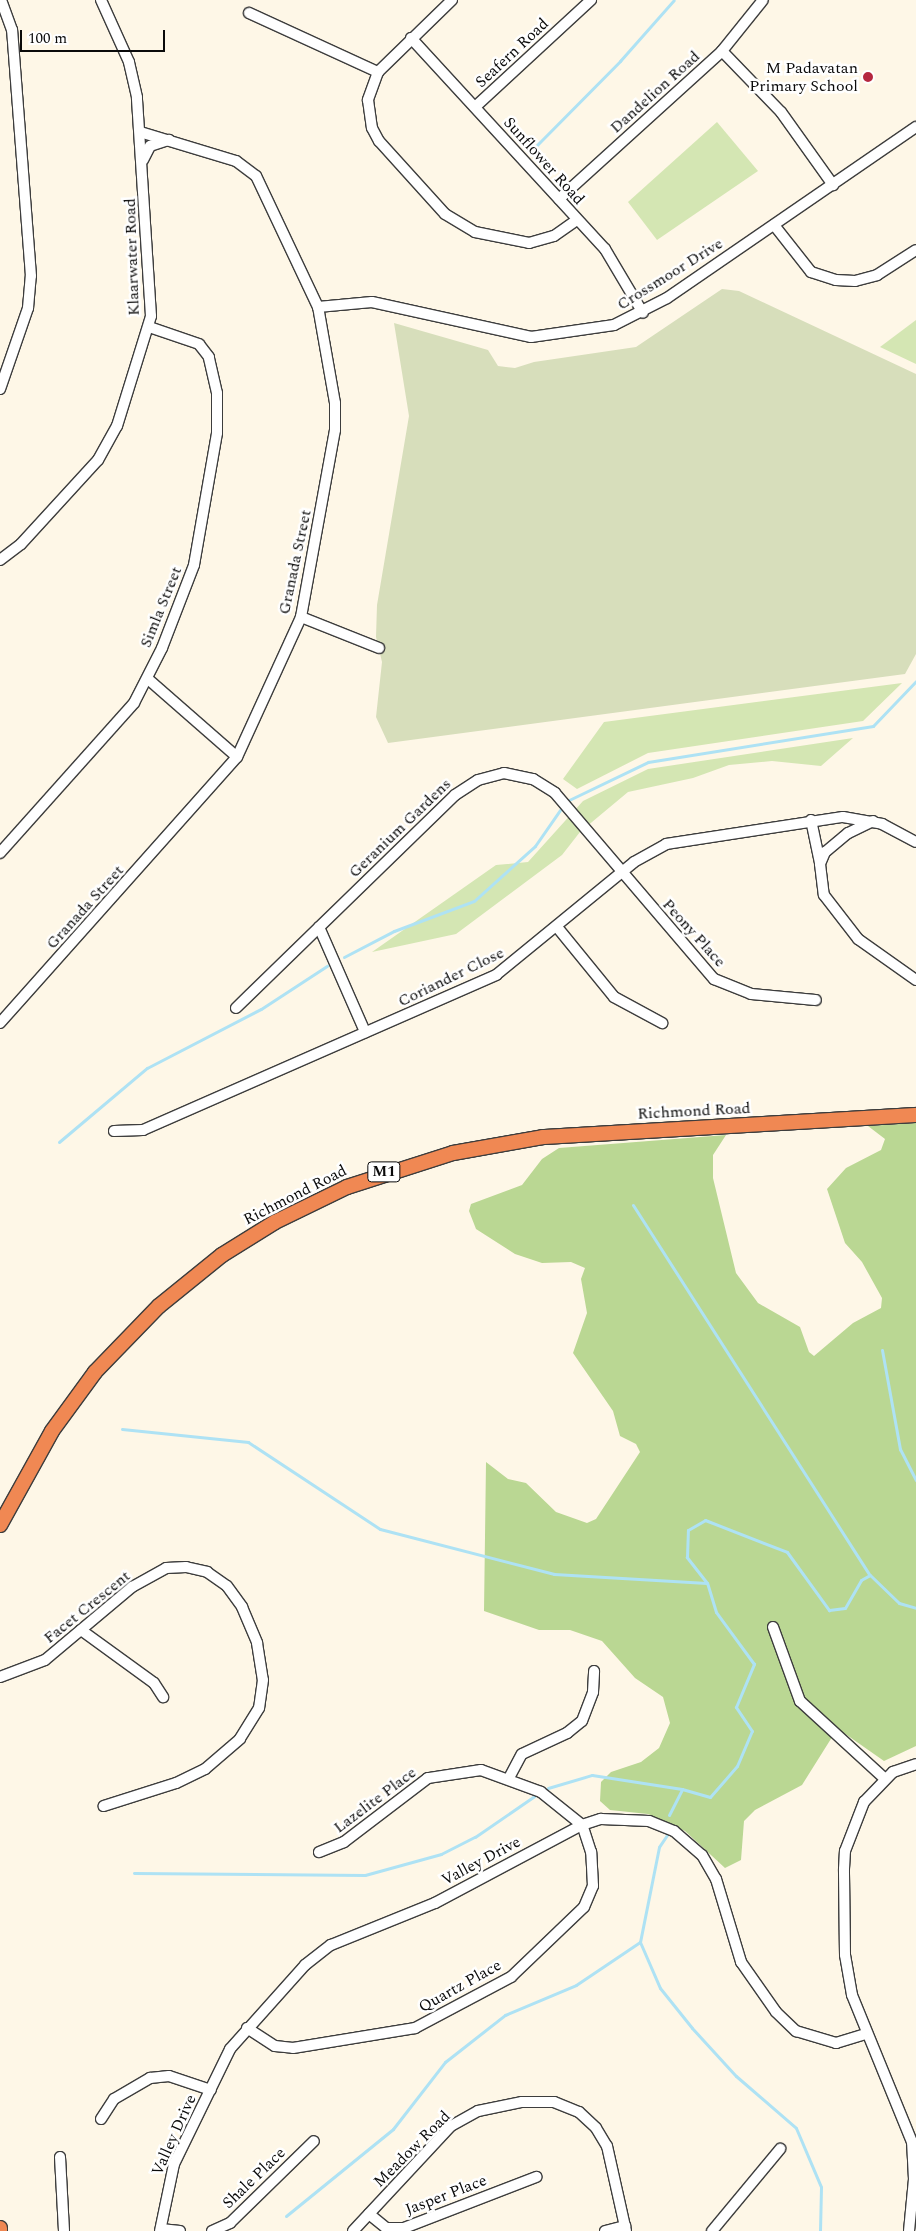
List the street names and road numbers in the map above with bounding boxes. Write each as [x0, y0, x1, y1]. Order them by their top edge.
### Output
street label: Seafern Road [471, 14, 553, 92]
street label: Dandelion Road [606, 47, 704, 137]
street label: Sunflower Road [499, 113, 589, 209]
street label: Klaarwater Road [120, 198, 144, 316]
street label: Crossmoor Drive [614, 234, 726, 314]
street label: Granada Street [275, 508, 315, 616]
street label: Simla Street [136, 564, 186, 650]
street label: Geranium Gardens [345, 774, 455, 882]
street label: Granada Street [42, 861, 128, 953]
street label: Peony Place [658, 895, 730, 971]
street label: Coriander Close [395, 943, 507, 1011]
street label: Richmond Road [637, 1098, 751, 1124]
road number: M1 [366, 1160, 402, 1184]
street label: Richmond Road [240, 1161, 350, 1229]
street label: Facet Crescent [40, 1566, 134, 1648]
street label: Lazelite Place [330, 1763, 420, 1837]
street label: Valley Drive [438, 1832, 524, 1890]
street label: Quartz Place [415, 1955, 505, 2017]
street label: Valley Drive [148, 2091, 200, 2179]
street label: Meadow Road [370, 2107, 454, 2191]
street label: Shale Place [219, 2143, 289, 2213]
street label: Jasper Place [402, 2171, 490, 2219]

